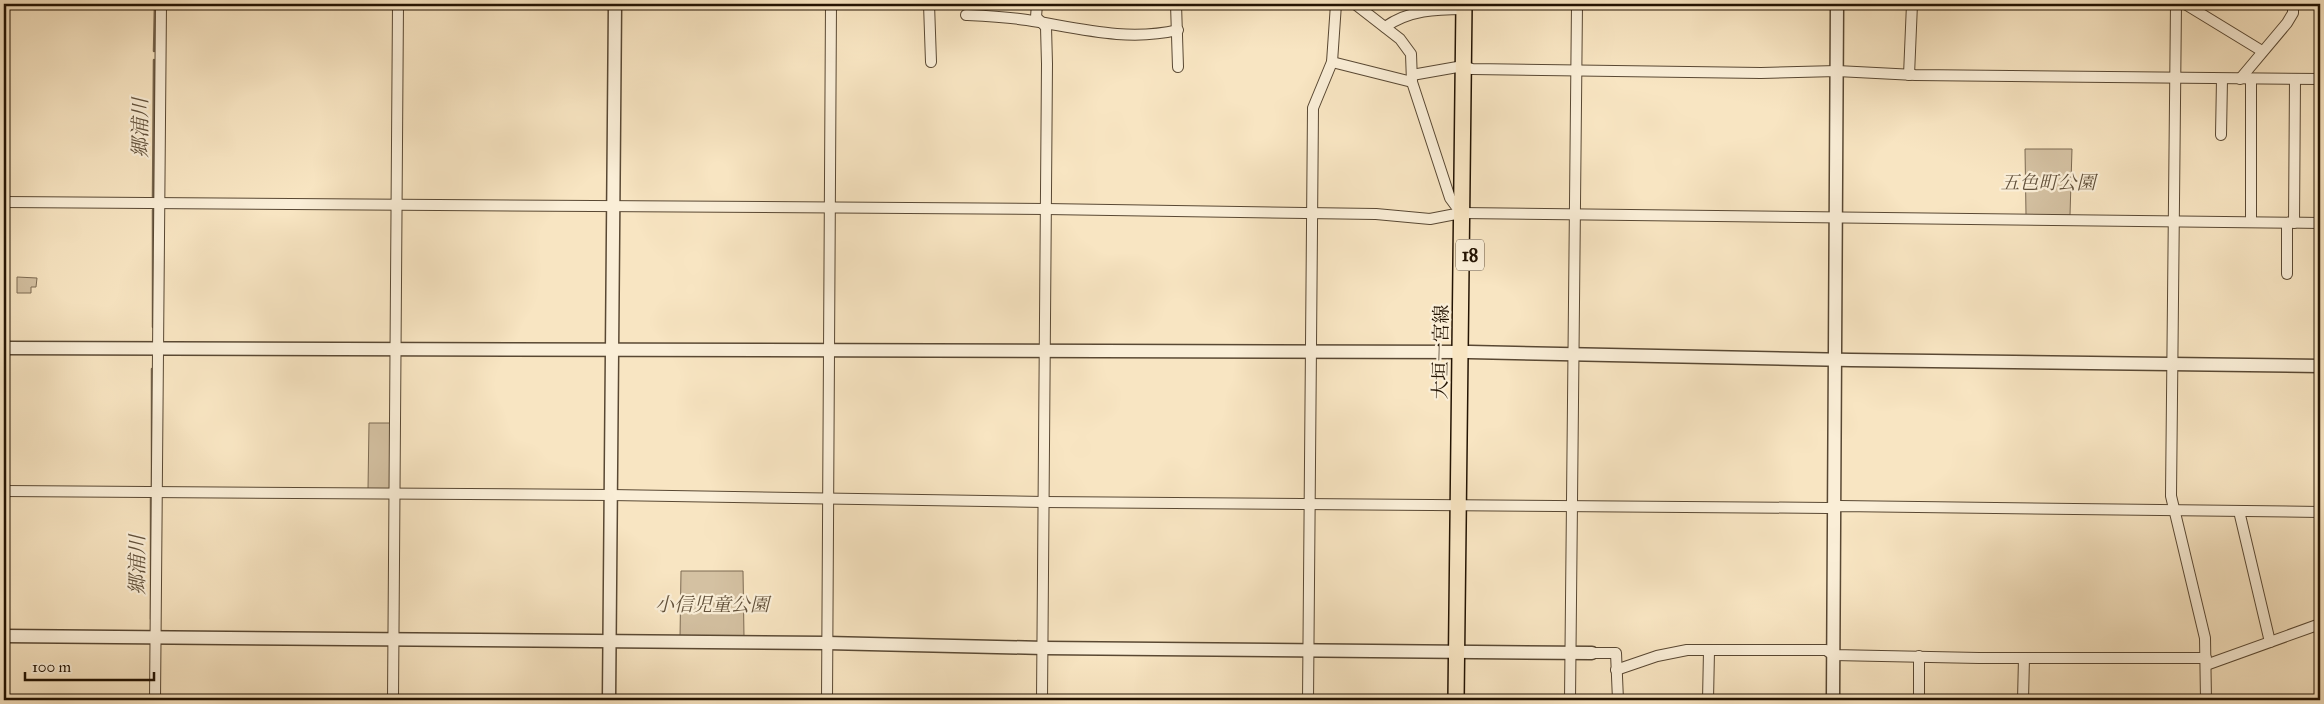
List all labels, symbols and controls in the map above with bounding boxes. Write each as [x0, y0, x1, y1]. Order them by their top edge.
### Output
water label: 郷浦川 [128, 96, 152, 158]
park label: 五色町公園 [2000, 171, 2098, 194]
road number: 18 [1456, 240, 1484, 270]
street label: 大垣一宮線 [1428, 304, 1453, 400]
water label: 郷浦川 [125, 533, 149, 595]
park label: 小信児童公園 [655, 593, 772, 616]
scale bar [25, 649, 154, 681]
text: 100 m [32, 658, 72, 676]

